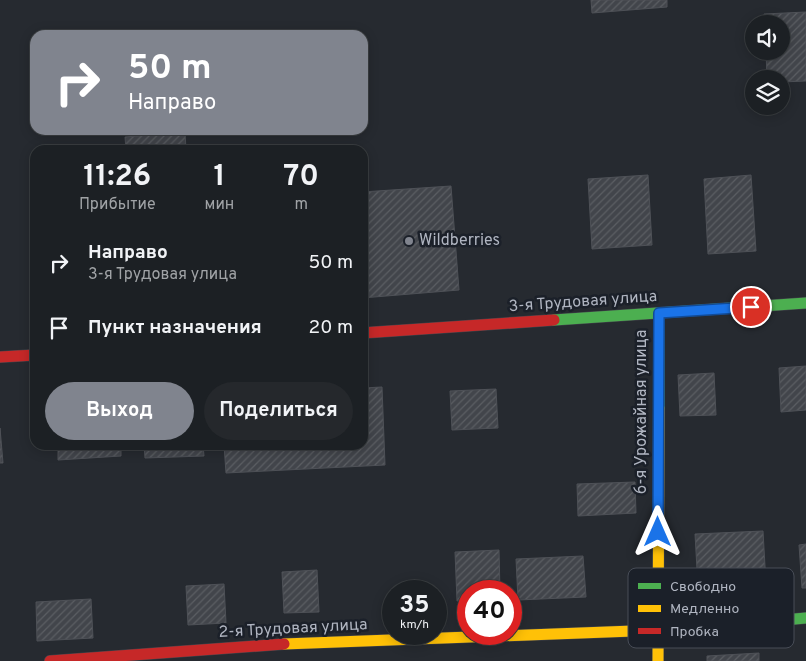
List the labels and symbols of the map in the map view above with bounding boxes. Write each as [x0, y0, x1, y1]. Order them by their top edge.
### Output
place label: Wildberries [419, 231, 500, 251]
marker: Wildberries [403, 235, 415, 247]
pin [730, 286, 772, 328]
street label: 3-я Трудовая улица [508, 287, 658, 317]
street label: 6-я Урожайная улица [632, 330, 652, 494]
position arrow [631, 505, 683, 557]
legend [628, 568, 794, 648]
text: Свободно [670, 579, 736, 596]
speed limit sign: 40 [457, 580, 522, 645]
text: Медленно [670, 601, 739, 618]
street label: 2-я Трудовая улица [218, 615, 368, 643]
text: Пробка [670, 624, 719, 641]

